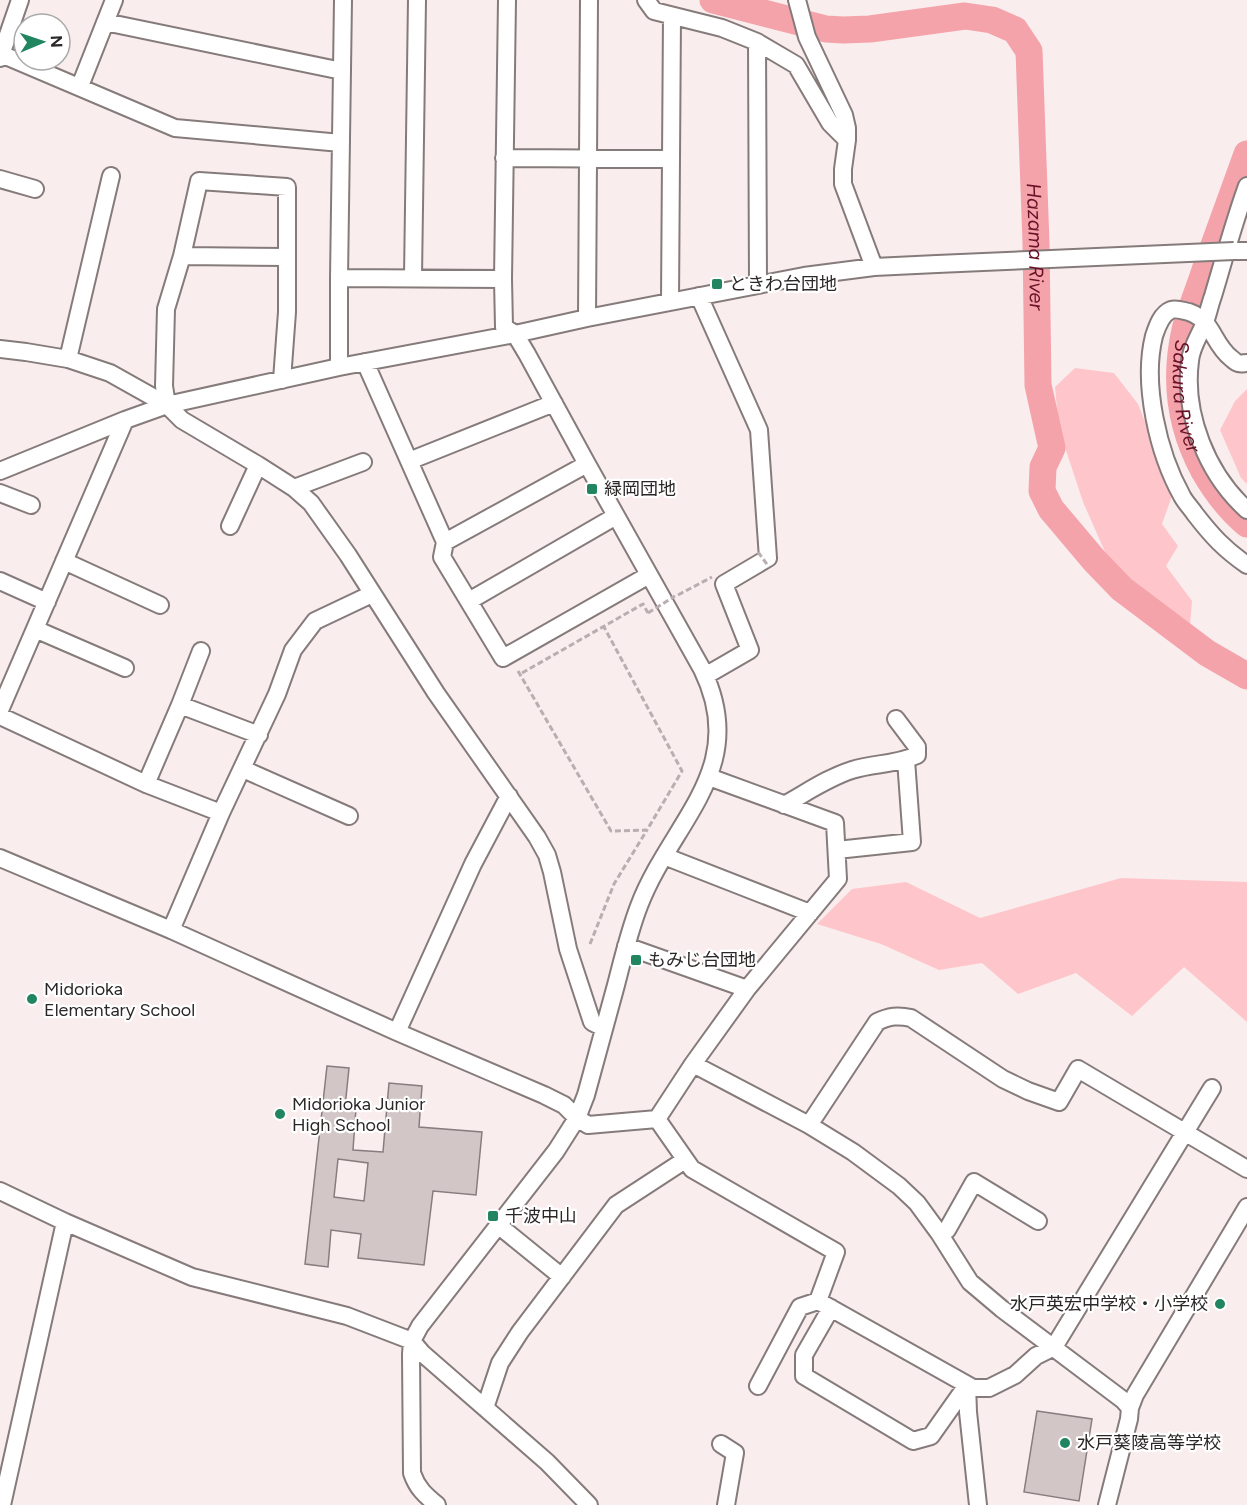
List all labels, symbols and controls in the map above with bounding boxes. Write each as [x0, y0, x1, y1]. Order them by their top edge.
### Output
north arrow [12, 12, 72, 72]
text: N [47, 35, 66, 48]
water label: Hazama River [1022, 183, 1049, 312]
place label: ときわ台団地 [729, 273, 837, 295]
marker: ときわ台団地 [710, 277, 724, 291]
water label: Sakura River [1168, 339, 1206, 457]
place label: 緑岡団地 [604, 478, 676, 500]
marker: 緑岡団地 [585, 482, 599, 496]
place label: もみじ台団地 [648, 949, 756, 971]
marker: もみじ台団地 [629, 953, 643, 967]
place label: Midorioka Elementary School [44, 978, 195, 1021]
marker: Midorioka Elementary School [25, 992, 39, 1006]
place label: Midorioka Junior High School [292, 1093, 425, 1136]
marker: Midorioka Junior High School [273, 1107, 287, 1121]
place label: 千波中山 [505, 1205, 577, 1227]
marker: 千波中山 [486, 1209, 500, 1223]
place label: 水戸英宏中学校・小学校 [1010, 1293, 1208, 1315]
marker: 水戸英宏中学校・小学校 [1213, 1297, 1227, 1311]
place label: 水戸葵陵高等学校 [1077, 1432, 1221, 1454]
marker: 水戸葵陵高等学校 [1058, 1436, 1072, 1450]

